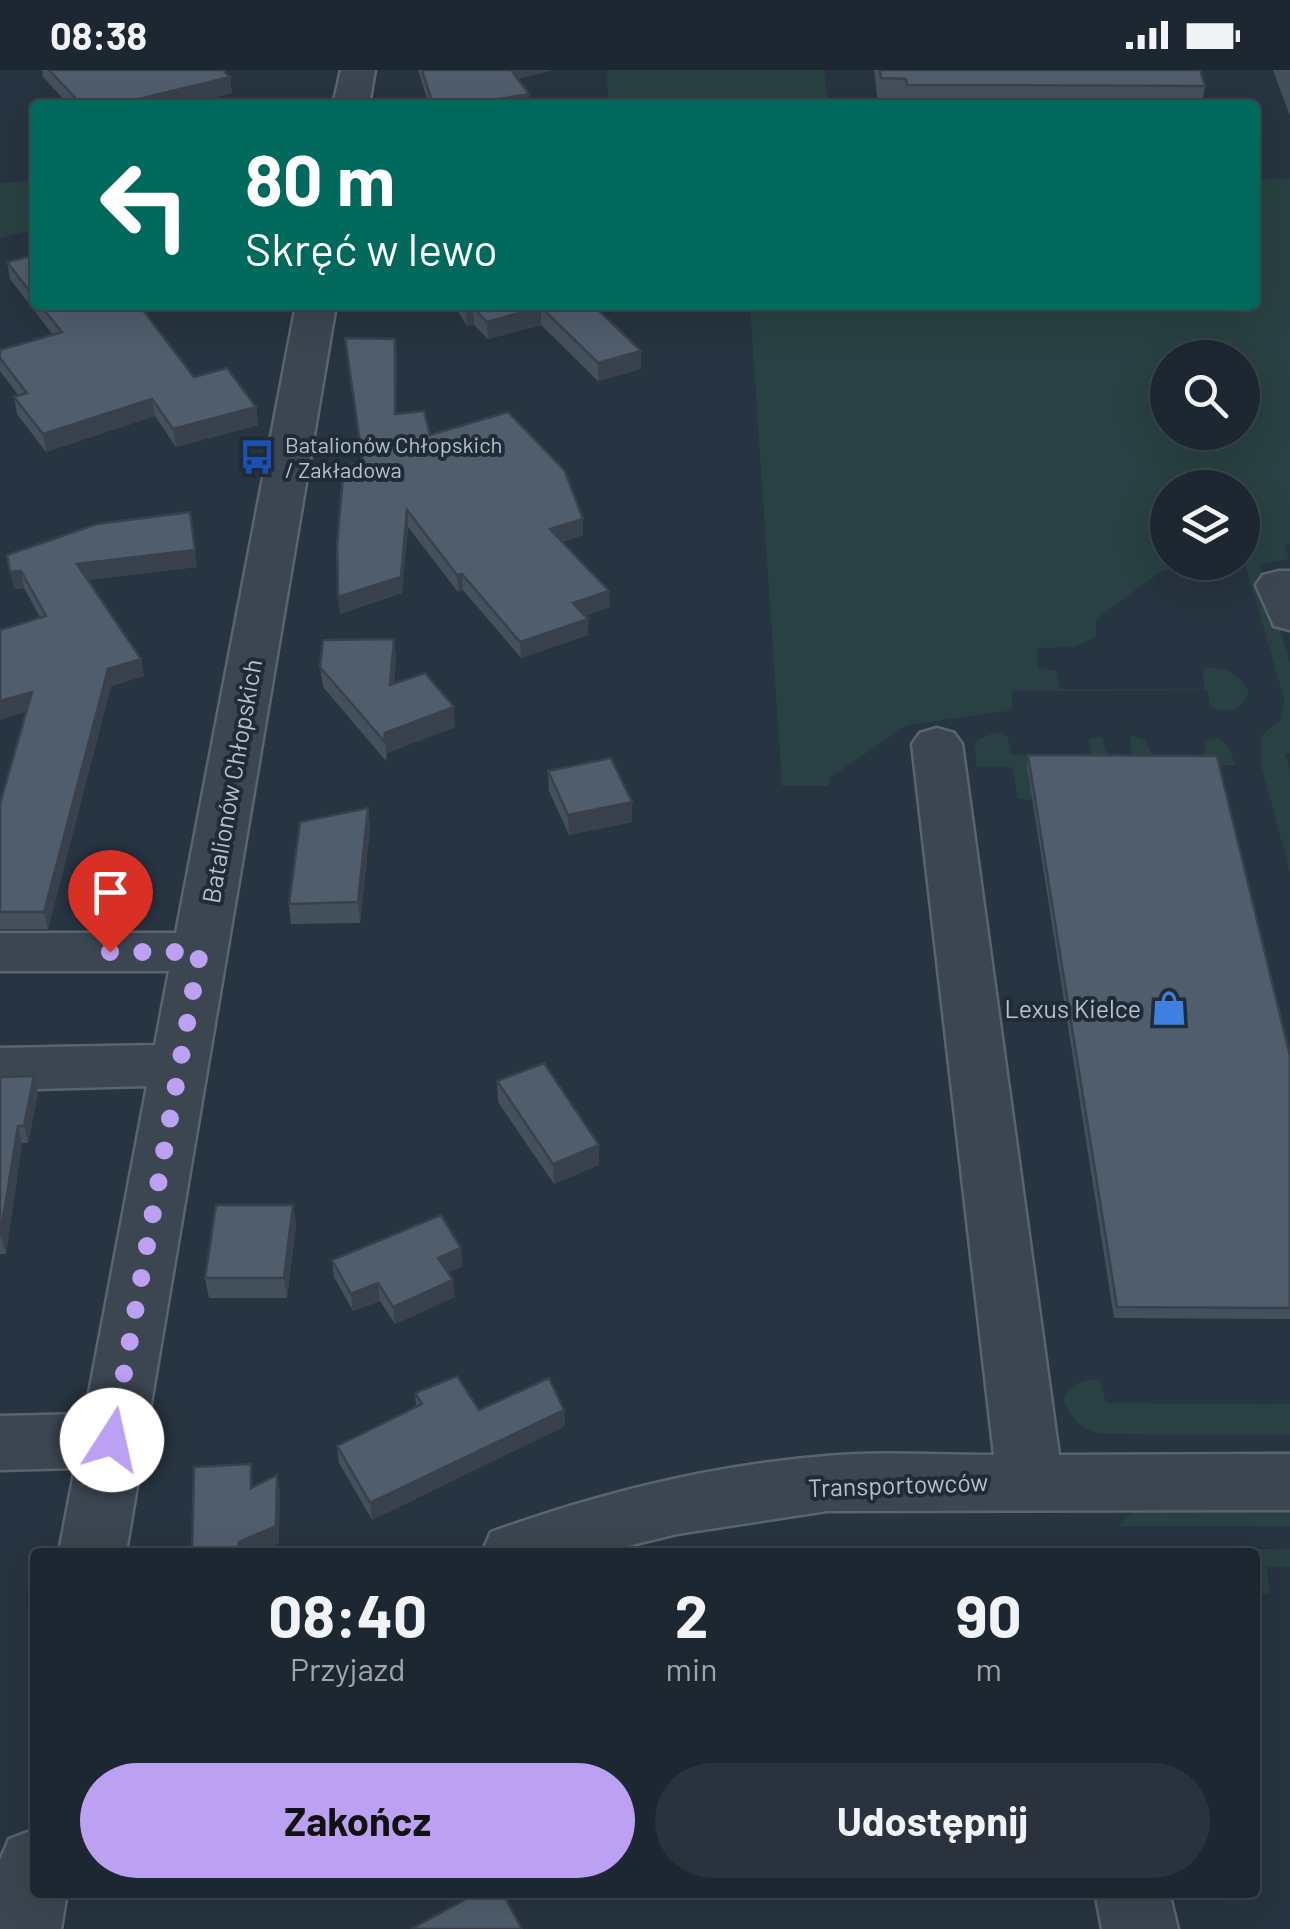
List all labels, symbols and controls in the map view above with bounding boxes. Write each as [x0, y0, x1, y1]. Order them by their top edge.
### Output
text: 08:38 [50, 12, 147, 58]
text: 80 m [245, 136, 395, 220]
icon: left [80, 140, 210, 270]
text: Skręć w lewo [245, 221, 498, 275]
map controls [1150, 340, 1260, 580]
button: search [1150, 340, 1260, 450]
place label: Batalionów Chłopskich / Zakładowa [285, 431, 502, 482]
bus stop icon: Batalionów Chłopskich / Zakładowa [238, 438, 276, 476]
button: layers [1150, 470, 1260, 580]
street label: Batalionów Chłopskich [195, 657, 267, 905]
pin [68, 850, 153, 953]
icon: arrive [83, 865, 138, 920]
shop icon: Lexus Kielce [1150, 989, 1188, 1027]
place label: Lexus Kielce [1004, 993, 1141, 1023]
position arrow [60, 1388, 164, 1492]
street label: Transportowców [807, 1466, 989, 1502]
text: 08:40 [268, 1578, 427, 1650]
text: 2 [675, 1578, 708, 1650]
text: 90 [956, 1578, 1022, 1650]
text: Przyjazd [290, 1649, 406, 1687]
text: min [666, 1649, 717, 1687]
text: m [975, 1649, 1002, 1687]
button: Zakończ [80, 1763, 635, 1878]
button: Udostępnij [655, 1763, 1210, 1878]

